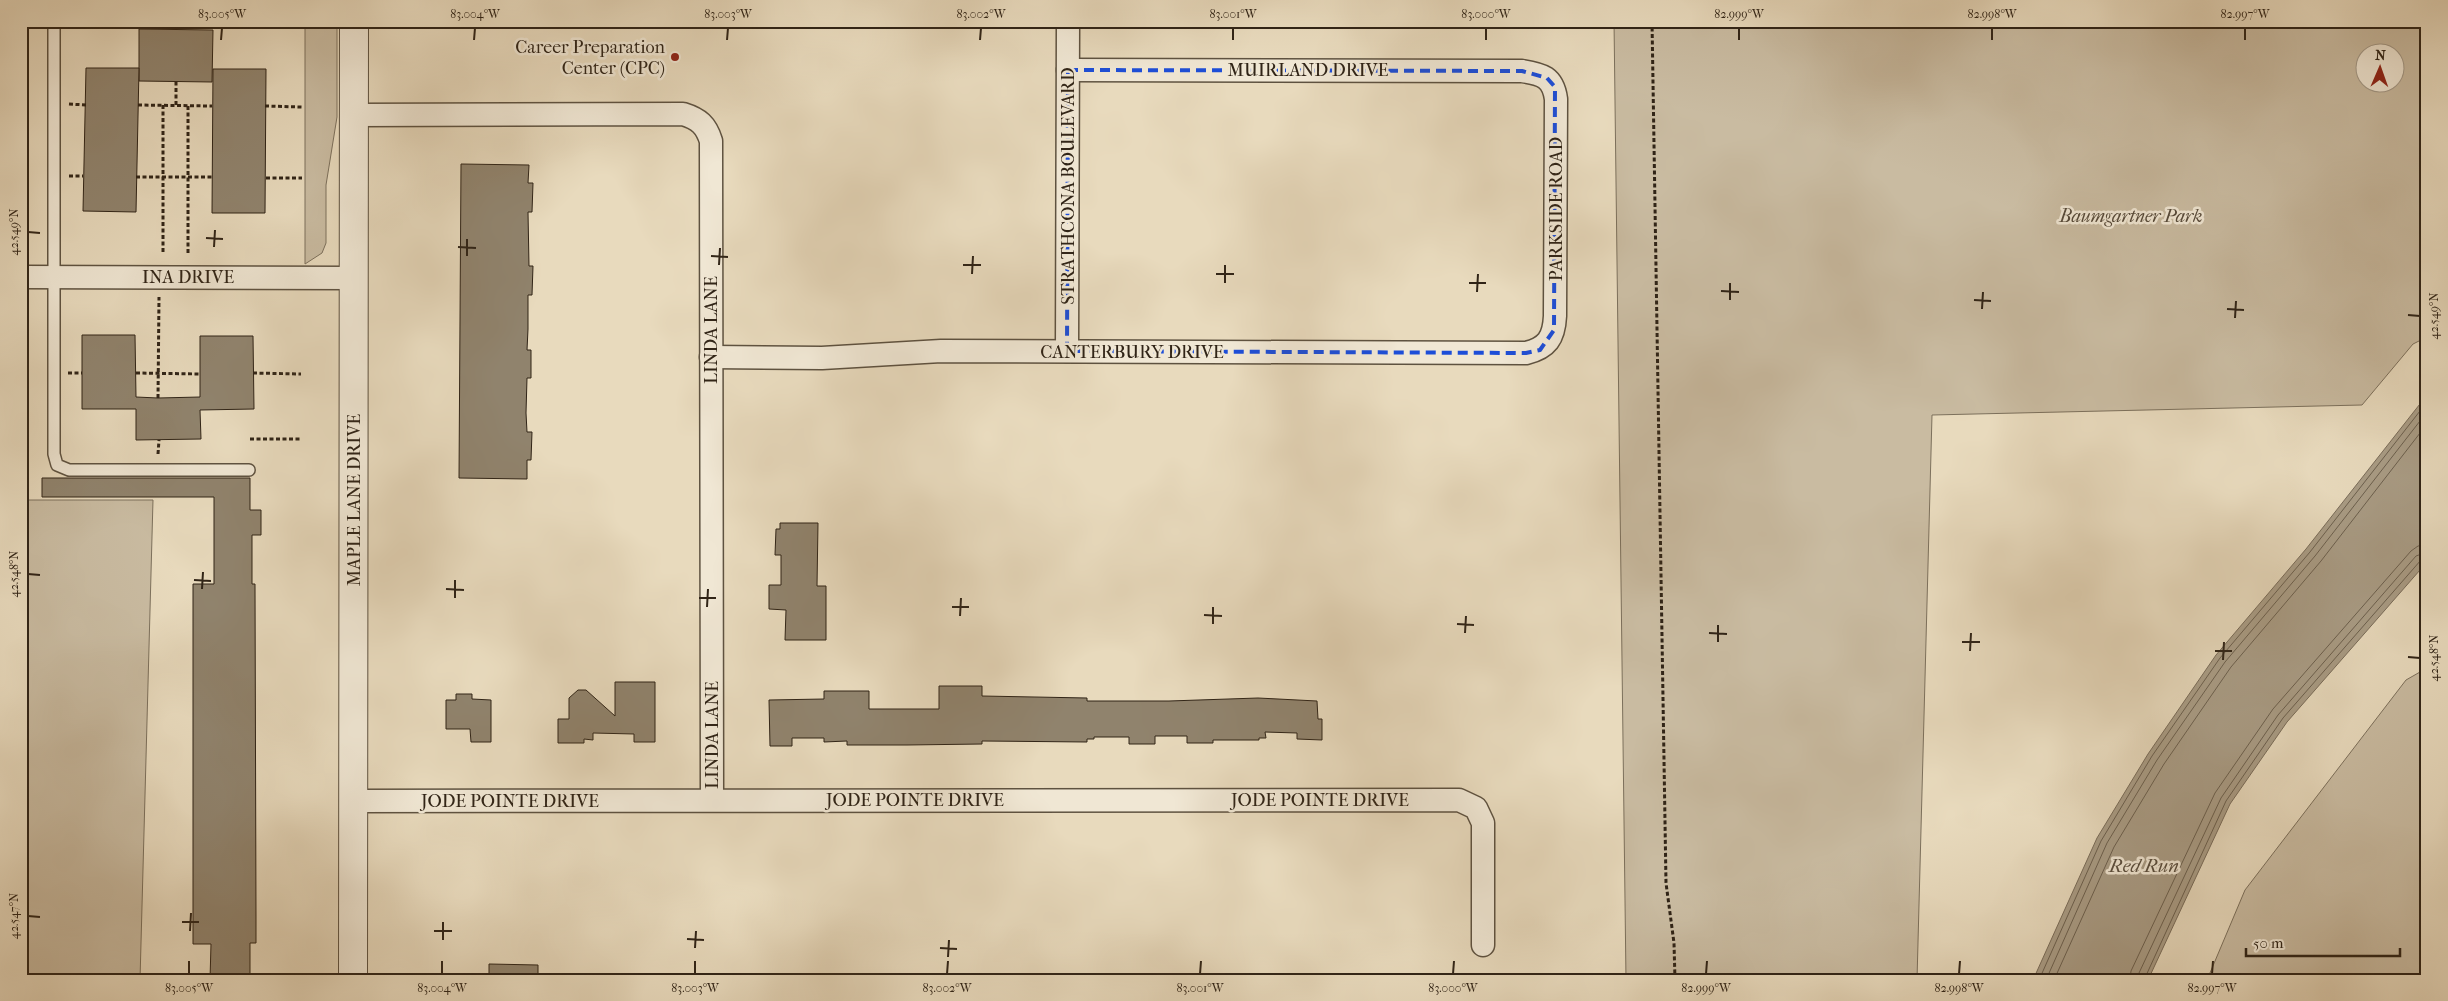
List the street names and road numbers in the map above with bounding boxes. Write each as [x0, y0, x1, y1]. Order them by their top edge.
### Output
street label: MUIRLAND DRIVE [1228, 60, 1388, 81]
street label: STRATHCONA BOULEVARD [1058, 67, 1079, 305]
street label: PARKSIDE ROAD [1546, 137, 1567, 281]
street label: INA DRIVE [142, 267, 234, 288]
street label: LINDA LANE [701, 276, 722, 384]
street label: CANTERBURY DRIVE [1040, 342, 1224, 363]
street label: MAPLE LANE DRIVE [344, 414, 365, 586]
street label: LINDA LANE [702, 681, 723, 789]
street label: JODE POINTE DRIVE [824, 790, 1004, 811]
street label: JODE POINTE DRIVE [1229, 790, 1409, 811]
street label: JODE POINTE DRIVE [419, 791, 599, 812]

